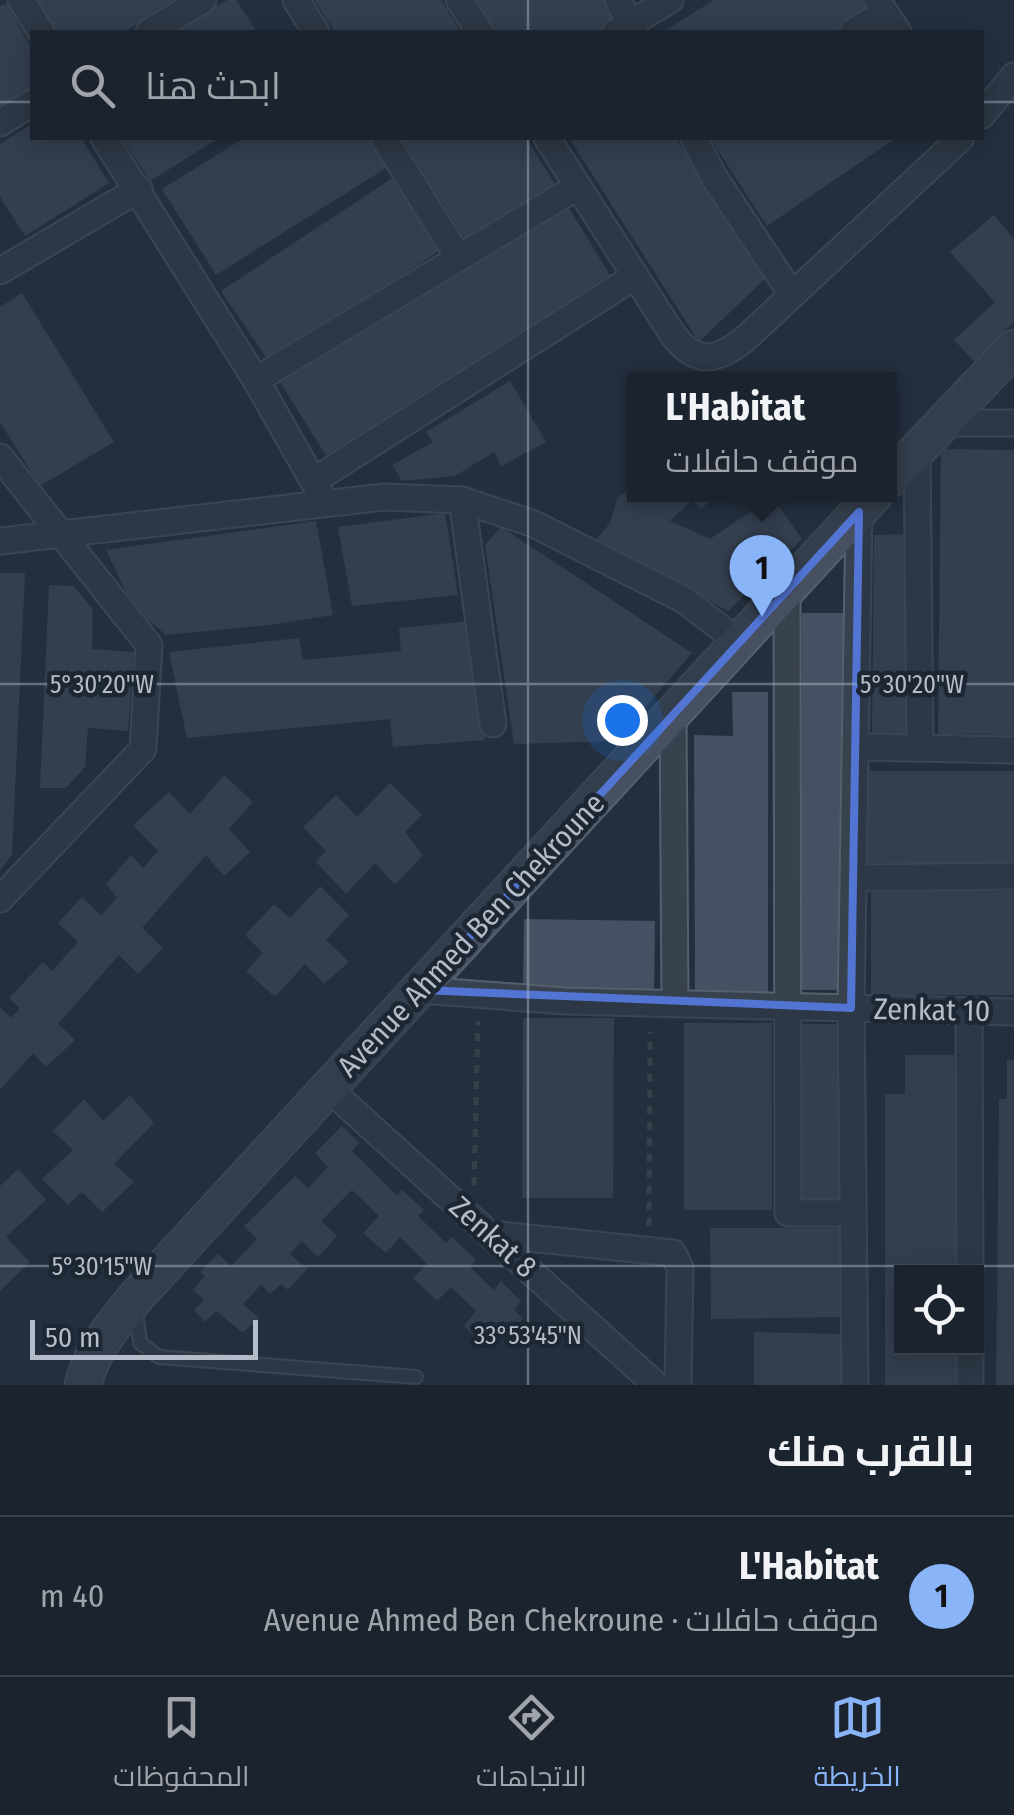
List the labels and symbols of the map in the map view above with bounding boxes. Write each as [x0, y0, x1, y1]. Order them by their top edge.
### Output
pin: 1 [730, 534, 794, 617]
text: 5°30'20"W [50, 670, 154, 700]
text: 5°30'20"W [860, 670, 964, 700]
your location [597, 695, 648, 746]
street label: Avenue Ahmed Ben Chekroune [330, 786, 612, 1084]
street label: Zenkat 10 [873, 991, 991, 1029]
street label: Zenkat 8 [442, 1189, 544, 1285]
text: 5°30'15"W [52, 1252, 153, 1282]
scale bar [30, 1315, 258, 1360]
text: 33°53'45"N [474, 1321, 582, 1351]

